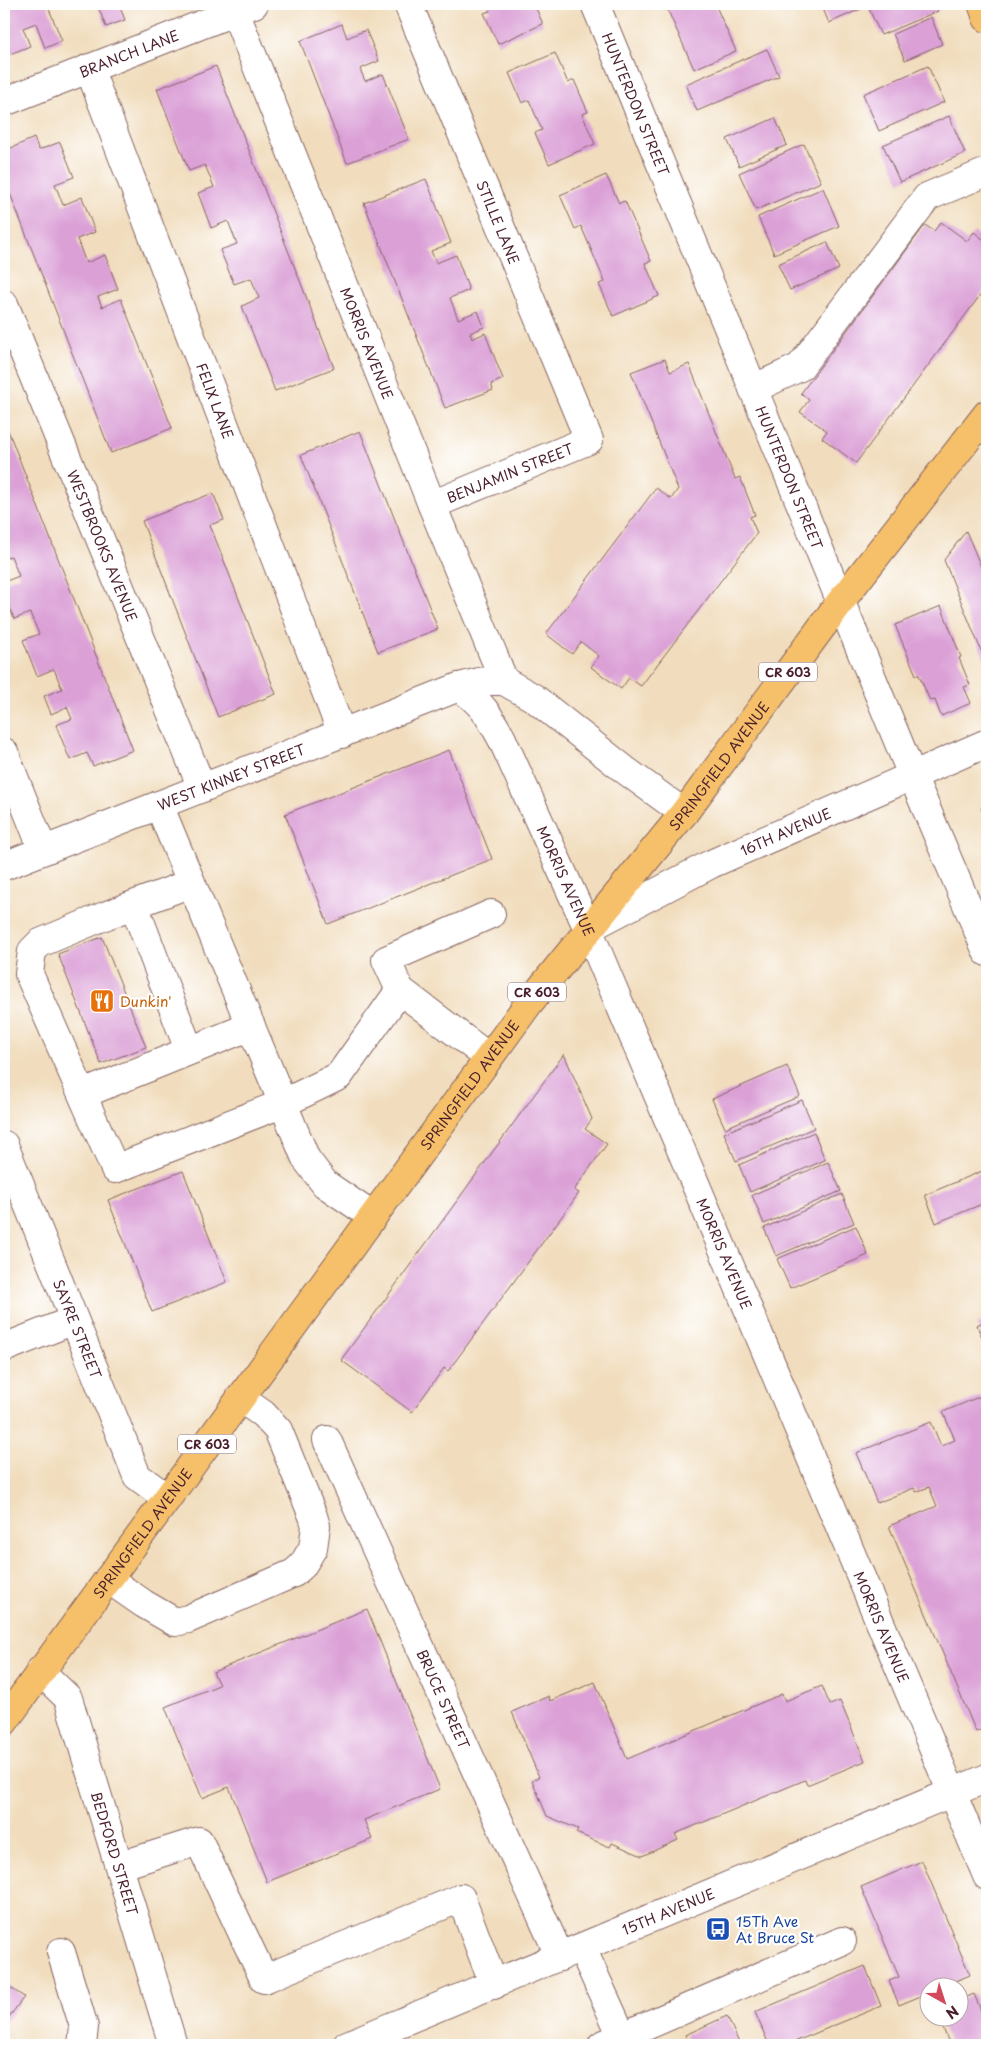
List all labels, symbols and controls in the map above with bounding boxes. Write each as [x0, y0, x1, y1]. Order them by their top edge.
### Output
street label: BRANCH LANE [76, 24, 182, 82]
street label: HUNTERDON STREET [597, 29, 675, 179]
street label: STILLE LANE [472, 177, 525, 267]
street label: MORRIS AVENUE [336, 284, 399, 402]
street label: FELIX LANE [191, 360, 239, 442]
street label: HUNTERDON STREET [751, 403, 829, 553]
street label: BENJAMIN STREET [443, 438, 577, 508]
street label: WESTBROOKS AVENUE [62, 467, 143, 625]
road number: CR 603 [759, 662, 817, 682]
street label: SPRINGFIELD AVENUE [663, 697, 774, 835]
street label: WEST KINNEY STREET [154, 738, 309, 815]
street label: 16TH AVENUE [737, 802, 834, 861]
street label: MORRIS AVENUE [532, 822, 600, 939]
road number: CR 603 [508, 982, 566, 1002]
restaurant icon: Dunkin' [89, 988, 115, 1014]
place label: Dunkin' [120, 991, 172, 1012]
street label: SPRINGFIELD AVENUE [415, 1015, 524, 1154]
street label: MORRIS AVENUE [692, 1195, 758, 1313]
street label: SAYRE STREET [48, 1276, 107, 1382]
road number: CR 603 [178, 1435, 236, 1454]
street label: SPRINGFIELD AVENUE [87, 1464, 197, 1602]
street label: MORRIS AVENUE [849, 1568, 915, 1686]
street label: BRUCE STREET [412, 1646, 475, 1753]
street label: BEDFORD STREET [86, 1788, 144, 1918]
street label: 15TH AVENUE [619, 1882, 718, 1940]
place label: 15Th Ave At Bruce St [736, 1911, 814, 1948]
bus stop icon: 15Th Ave At Bruce St [705, 1916, 731, 1942]
north arrow [918, 1976, 968, 2026]
text: N [942, 2001, 963, 2024]

